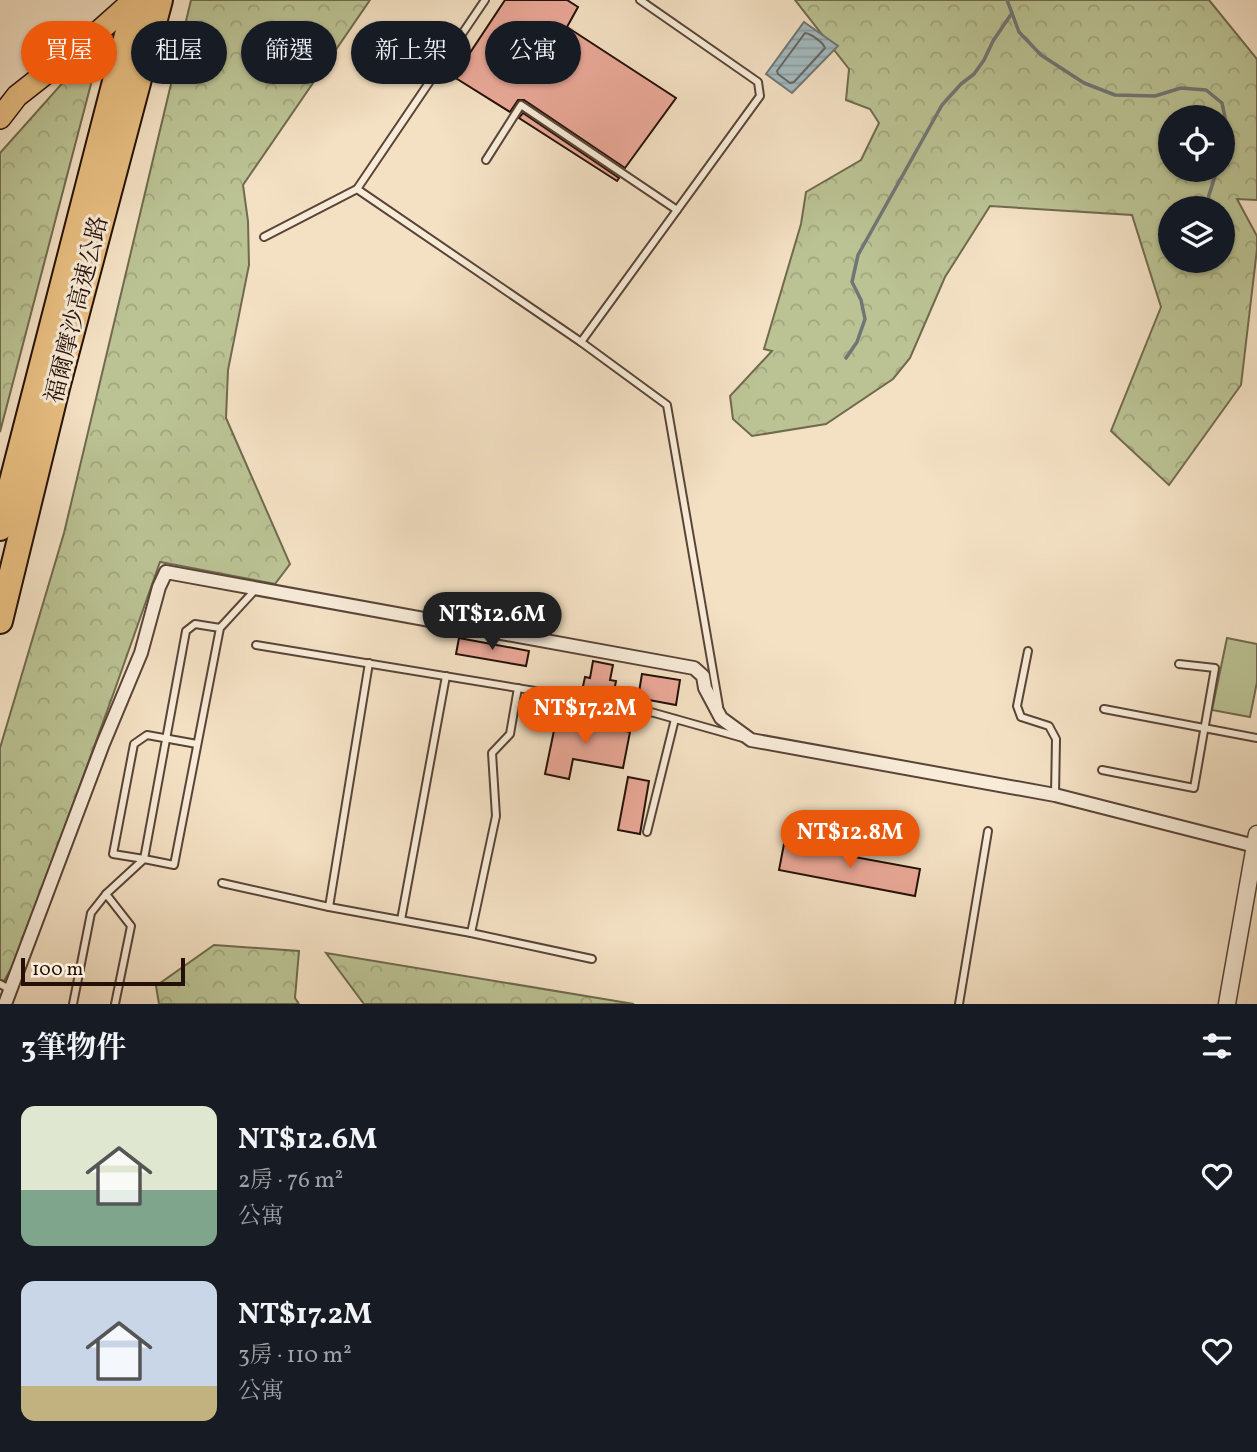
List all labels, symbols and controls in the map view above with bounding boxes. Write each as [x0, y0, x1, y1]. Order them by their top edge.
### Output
chip: 買屋 [21, 21, 117, 84]
chip: 租屋 [131, 21, 227, 84]
chip: 篩選 [241, 21, 337, 84]
chip: 新上架 [351, 21, 471, 84]
chip: 公寓 [485, 21, 581, 84]
map controls [1158, 105, 1235, 273]
button: locate [1158, 105, 1235, 182]
button: layers [1158, 196, 1235, 273]
street label: 福爾摩沙高速公路 [38, 213, 118, 407]
pin: NT$12.6M [420, 592, 564, 652]
text: NT$12.6M [439, 599, 545, 631]
pin: NT$17.2M [513, 686, 657, 746]
text: NT$17.2M [534, 693, 636, 725]
pin: NT$12.8M [778, 810, 922, 870]
text: NT$12.8M [797, 817, 903, 849]
scale bar [21, 955, 186, 987]
text: 100 m [32, 957, 83, 983]
icon: filters [1198, 1027, 1236, 1065]
text: 3筆物件 [21, 1028, 126, 1070]
text: NT$12.6M [238, 1119, 377, 1161]
icon: home [77, 1134, 161, 1218]
icon: heart [1198, 1157, 1236, 1195]
text: 2房 · 76 m² [238, 1165, 343, 1197]
text: 公寓 [238, 1201, 284, 1233]
text: NT$17.2M [238, 1294, 372, 1336]
icon: home [77, 1309, 161, 1393]
icon: heart [1198, 1332, 1236, 1370]
text: 3房 · 110 m² [238, 1340, 352, 1372]
text: 公寓 [238, 1376, 284, 1408]

